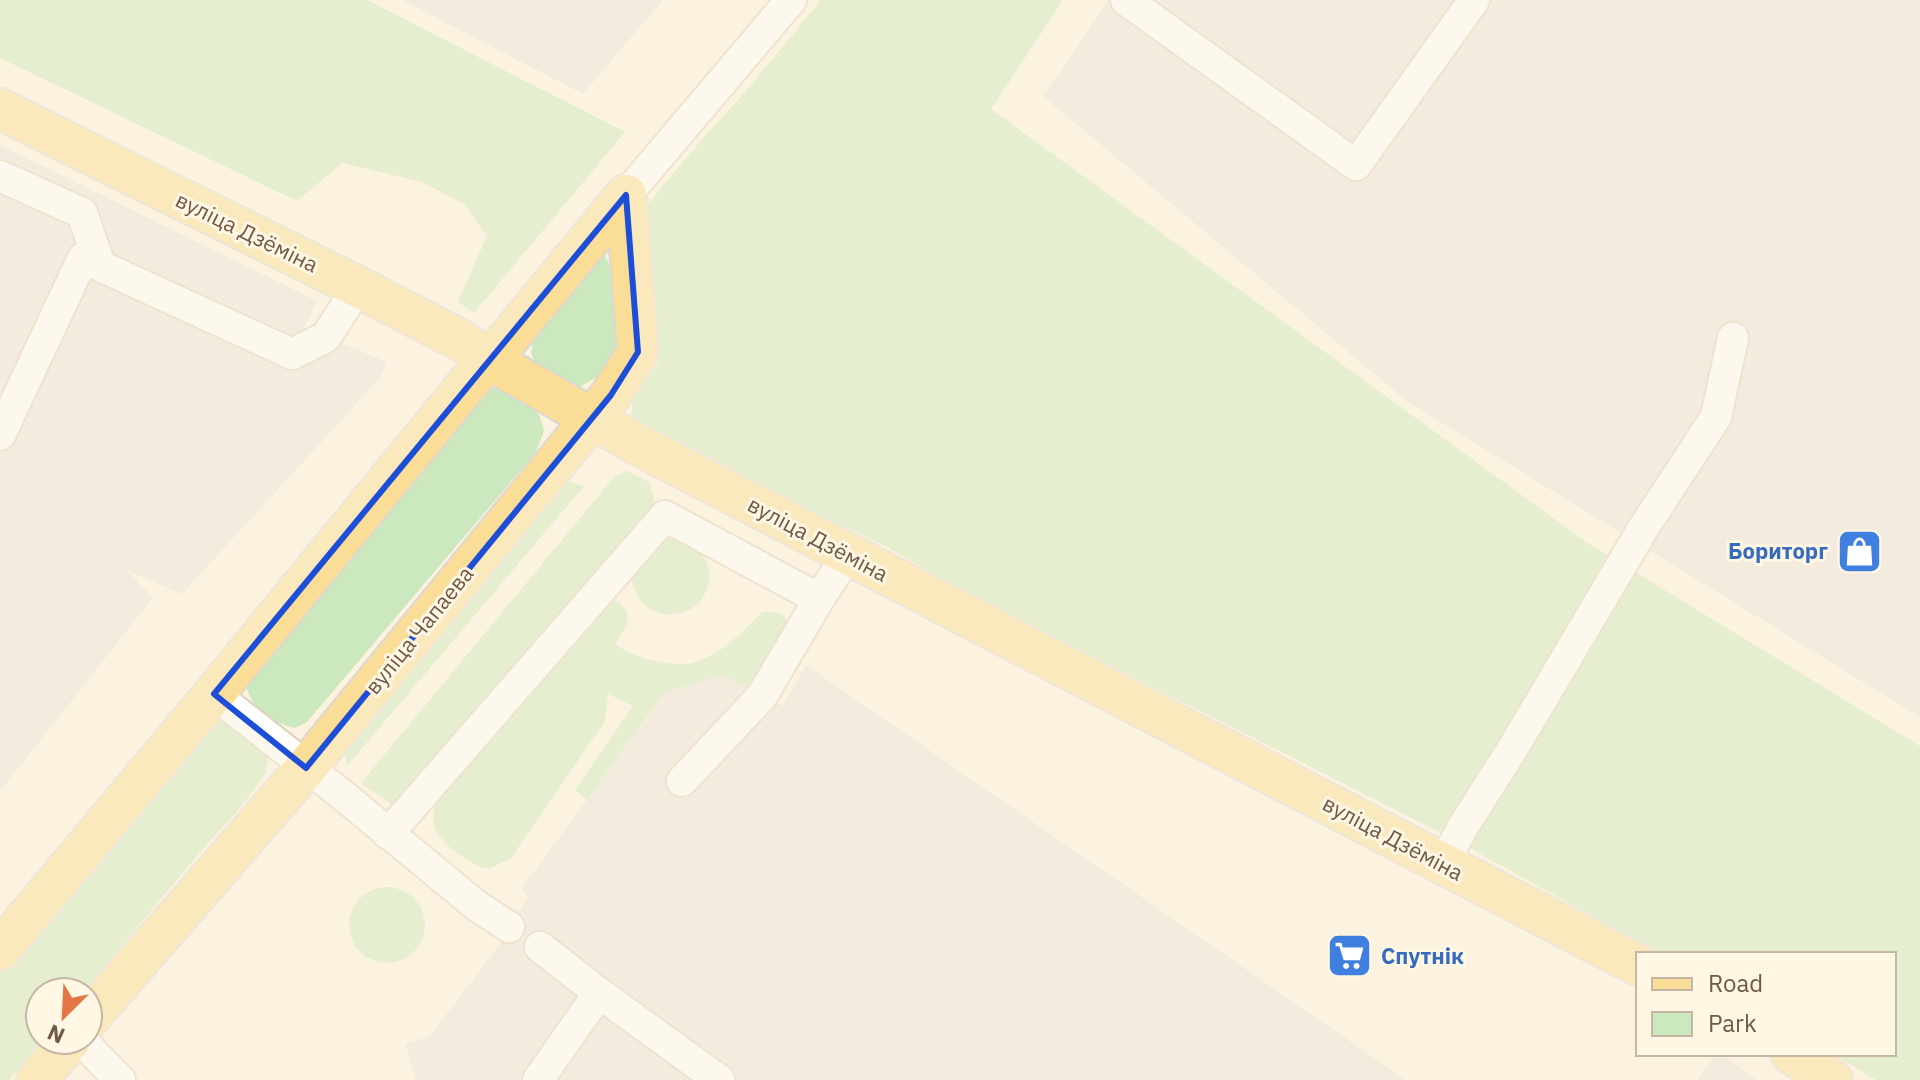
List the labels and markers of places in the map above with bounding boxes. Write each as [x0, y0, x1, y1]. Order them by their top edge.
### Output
shop icon: Бориторг [1835, 527, 1883, 575]
place label: Бориторг [1728, 536, 1828, 565]
supermarket icon: Спутнік [1326, 932, 1374, 980]
place label: Спутнік [1381, 941, 1464, 970]

